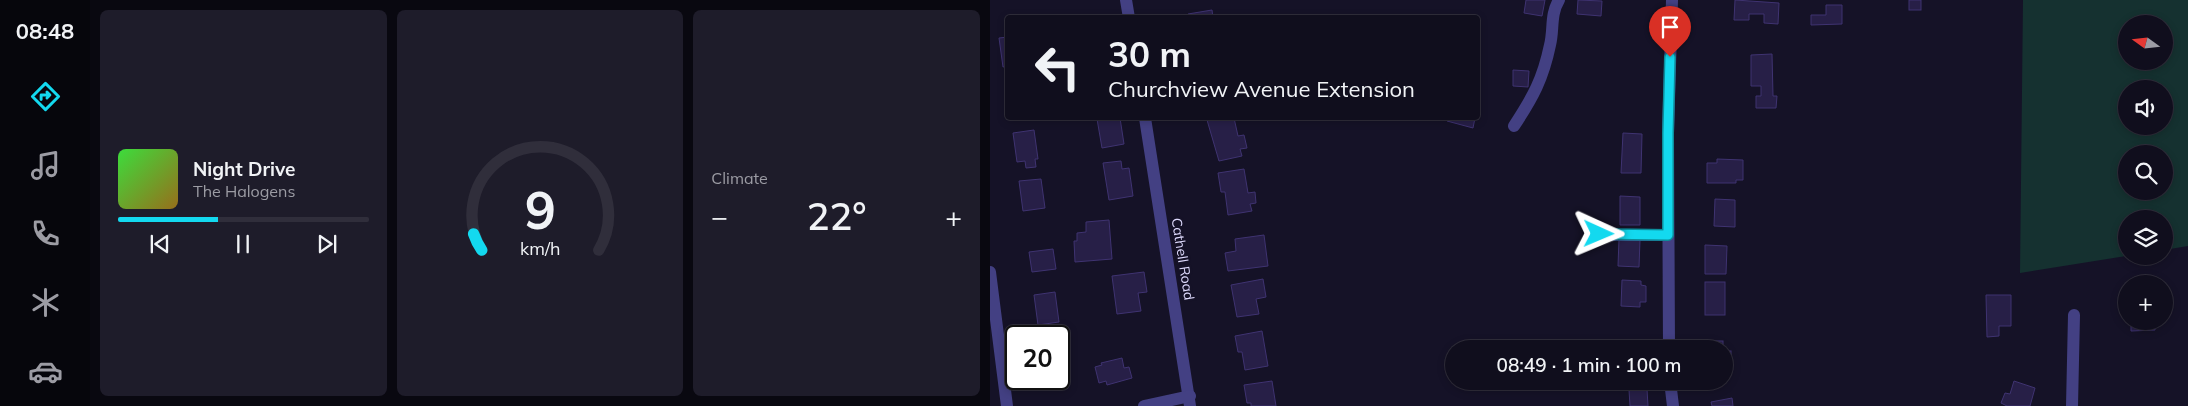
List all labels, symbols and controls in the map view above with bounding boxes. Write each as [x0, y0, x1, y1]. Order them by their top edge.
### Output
pin [1649, 6, 1691, 57]
icon: arrive [1656, 13, 1684, 41]
north arrow [2118, 15, 2172, 70]
map controls [2118, 15, 2173, 330]
text: 08:48 [16, 17, 74, 45]
text: 30 m [1108, 32, 1191, 76]
icon: left [1025, 35, 1090, 100]
text: Churchview Avenue Extension [1108, 75, 1415, 103]
icon: directions [28, 79, 63, 114]
button: sound [2118, 80, 2173, 135]
button: search [2118, 145, 2173, 200]
icon: music [28, 148, 63, 183]
text: Night Drive [193, 157, 295, 181]
text: Climate [711, 168, 768, 188]
text: 9 [524, 177, 556, 242]
text: The Halogens [193, 181, 295, 201]
text: 22° [807, 192, 867, 240]
text: − [711, 199, 728, 234]
text: + [945, 199, 962, 234]
position arrow [1572, 207, 1624, 259]
button: layers [2118, 210, 2173, 265]
icon: phone [28, 216, 63, 251]
street label: Cathell Road [1168, 217, 1198, 301]
icon: previous [146, 230, 174, 258]
icon: pause [229, 230, 257, 258]
icon: next [313, 230, 341, 258]
text: km/h [520, 237, 560, 259]
button: + [2118, 275, 2173, 330]
icon: climate [28, 285, 63, 320]
speed limit sign: 20 [1005, 325, 1070, 390]
text: 08:49 · 1 min · 100 m [1496, 353, 1682, 377]
icon: car [28, 354, 63, 389]

